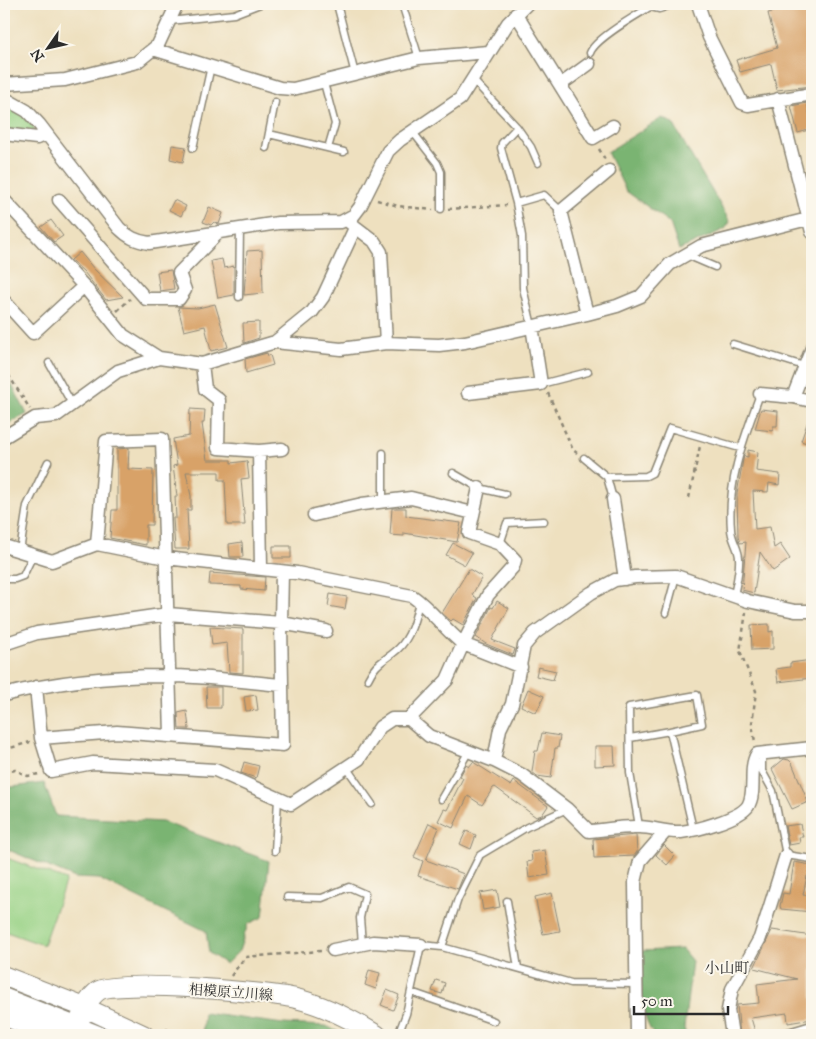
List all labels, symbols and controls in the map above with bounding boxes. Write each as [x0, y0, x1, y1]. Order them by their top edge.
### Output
north arrow [22, 22, 72, 72]
text: N [27, 45, 48, 65]
district label: 小山町 [704, 959, 750, 977]
street label: 相模原立川線 [188, 981, 273, 1004]
scale bar [634, 984, 727, 1016]
text: 50 m [641, 992, 673, 1010]

